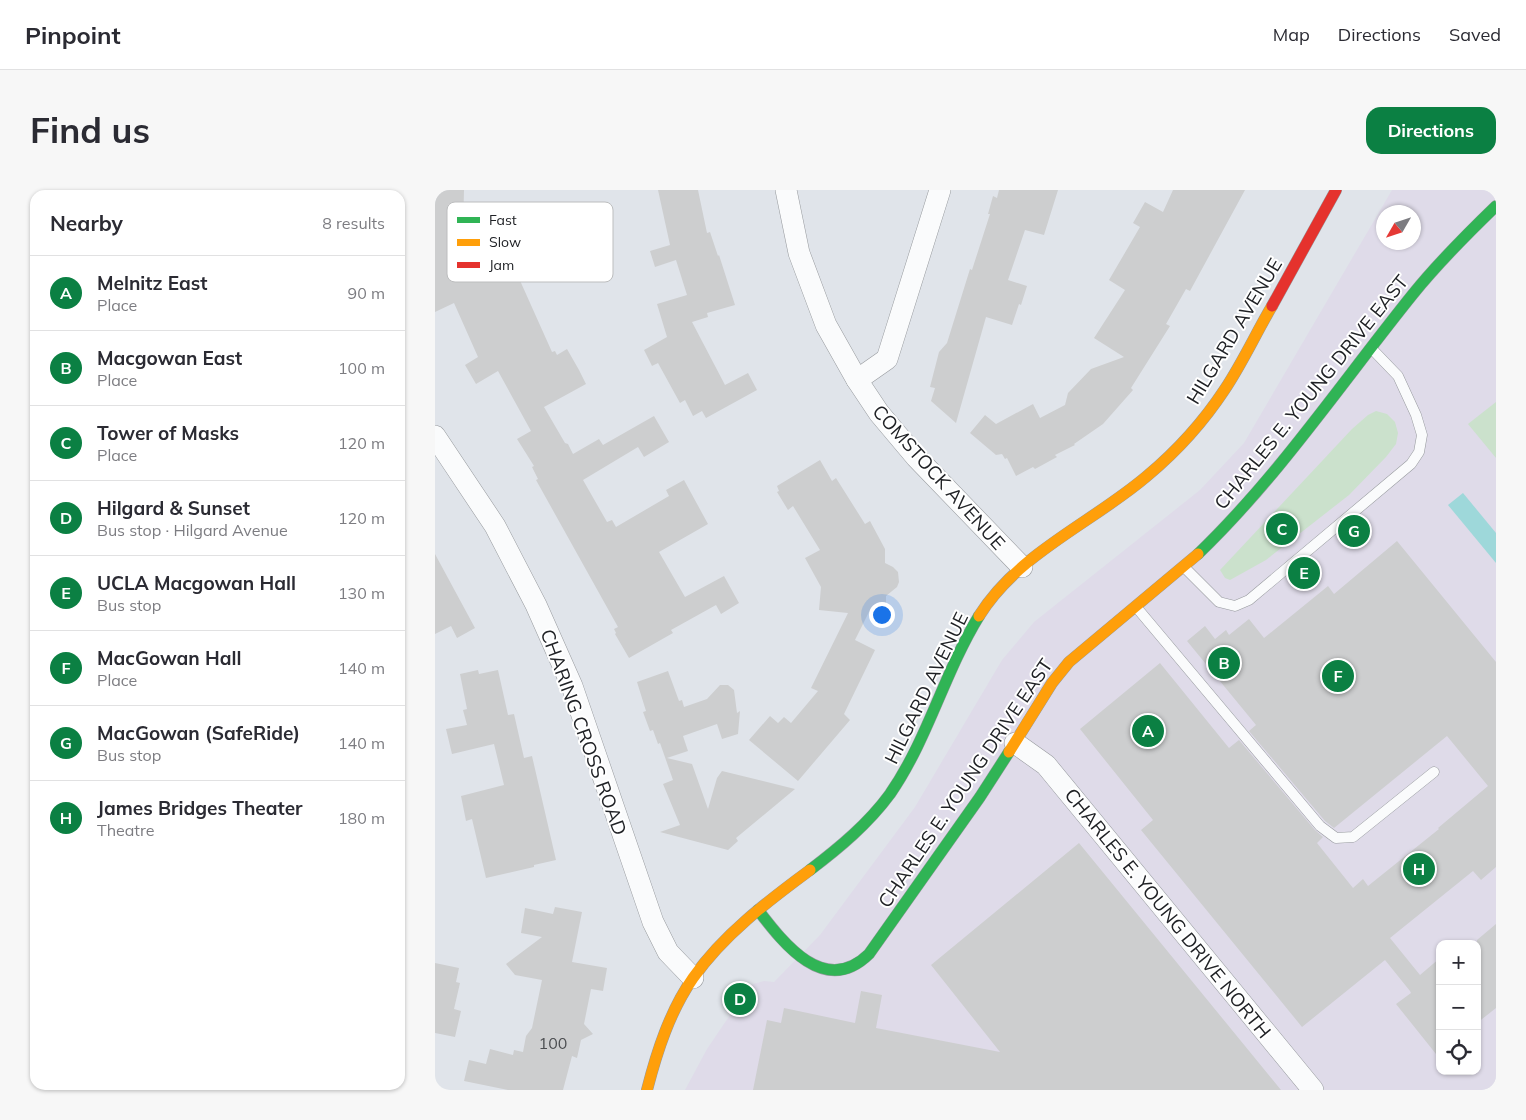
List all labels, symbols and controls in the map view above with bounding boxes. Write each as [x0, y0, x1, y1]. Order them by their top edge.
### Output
text: Pinpoint [25, 20, 121, 50]
text: Map [1273, 23, 1310, 46]
text: Directions [1338, 23, 1421, 46]
text: Saved [1449, 23, 1501, 46]
button: Directions [1366, 107, 1496, 154]
text: Find us [30, 108, 150, 152]
legend [447, 202, 613, 282]
north arrow [1376, 205, 1421, 250]
text: Nearby [50, 210, 123, 236]
text: Fast [489, 211, 517, 229]
text: 8 results [322, 213, 385, 233]
text: Slow [489, 233, 521, 251]
street label: HILGARD AVENUE [1181, 254, 1287, 408]
text: Jam [489, 256, 514, 274]
street label: CHARLES E. YOUNG DRIVE EAST [1209, 269, 1414, 514]
text: Melnitz East [97, 271, 207, 295]
text: A [60, 283, 72, 303]
text: 90 m [348, 283, 385, 303]
text: Place [97, 295, 137, 315]
text: Macgowan East [97, 346, 242, 370]
text: B [60, 358, 72, 378]
text: 100 m [338, 358, 385, 378]
text: Place [97, 370, 137, 390]
street label: COMSTOCK AVENUE [868, 399, 1010, 555]
text: Tower of Masks [97, 421, 239, 445]
text: C [61, 433, 71, 453]
text: 120 m [338, 433, 385, 453]
text: Place [97, 445, 137, 465]
text: Hilgard & Sunset [97, 496, 250, 520]
text: D [60, 508, 72, 528]
text: 120 m [338, 508, 385, 528]
pin: C [1266, 510, 1298, 548]
pin: G [1338, 512, 1370, 550]
text: Bus stop · Hilgard Avenue [97, 520, 288, 540]
pin: E [1288, 554, 1320, 592]
text: UCLA Macgowan Hall [97, 571, 296, 595]
text: E [61, 583, 71, 603]
text: 130 m [338, 583, 385, 603]
text: Bus stop [97, 595, 161, 615]
your location [869, 602, 895, 628]
street label: HILGARD AVENUE [879, 608, 973, 768]
street label: CHARING CROSS ROAD [536, 626, 632, 838]
pin: B [1208, 644, 1240, 682]
text: MacGowan Hall [97, 646, 241, 670]
street label: CHARLES E. YOUNG DRIVE EAST [873, 654, 1058, 912]
pin: F [1322, 657, 1354, 695]
text: F [61, 658, 71, 678]
text: 140 m [338, 658, 385, 678]
text: Place [97, 670, 137, 690]
pin: A [1132, 712, 1164, 750]
text: MacGowan (SafeRide) [97, 721, 300, 745]
text: G [60, 733, 72, 753]
text: 140 m [338, 733, 385, 753]
text: Bus stop [97, 745, 161, 765]
street label: CHARLES E. YOUNG DRIVE NORTH [1060, 783, 1276, 1043]
text: James Bridges Theater [97, 796, 303, 820]
text: H [60, 808, 72, 828]
text: 180 m [338, 808, 385, 828]
text: Theatre [97, 820, 154, 840]
pin: H [1403, 850, 1435, 888]
map controls [1436, 940, 1481, 1075]
button: + [1436, 940, 1481, 985]
pin: D [724, 980, 756, 1018]
button: − [1436, 985, 1481, 1030]
button: locate [1436, 1030, 1481, 1075]
house number: 100 [539, 1033, 567, 1053]

